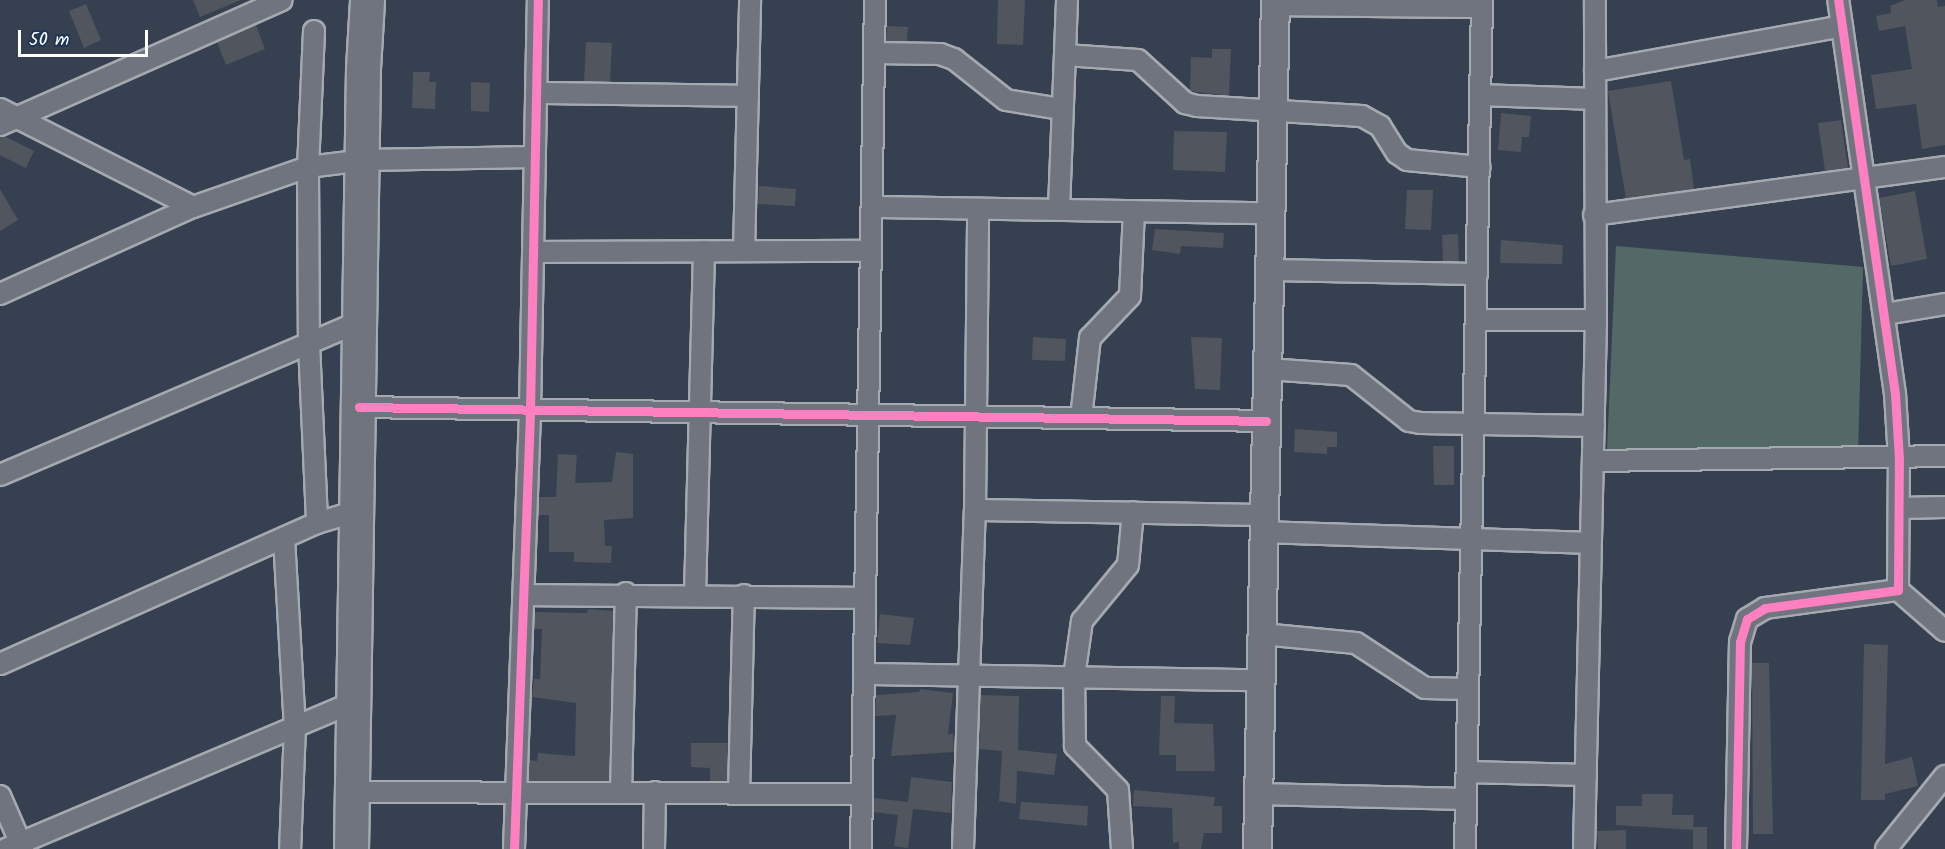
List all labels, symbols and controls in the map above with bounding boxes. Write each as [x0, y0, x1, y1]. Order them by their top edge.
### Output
scale bar [21, 18, 152, 56]
text: 50 m [29, 26, 69, 55]

